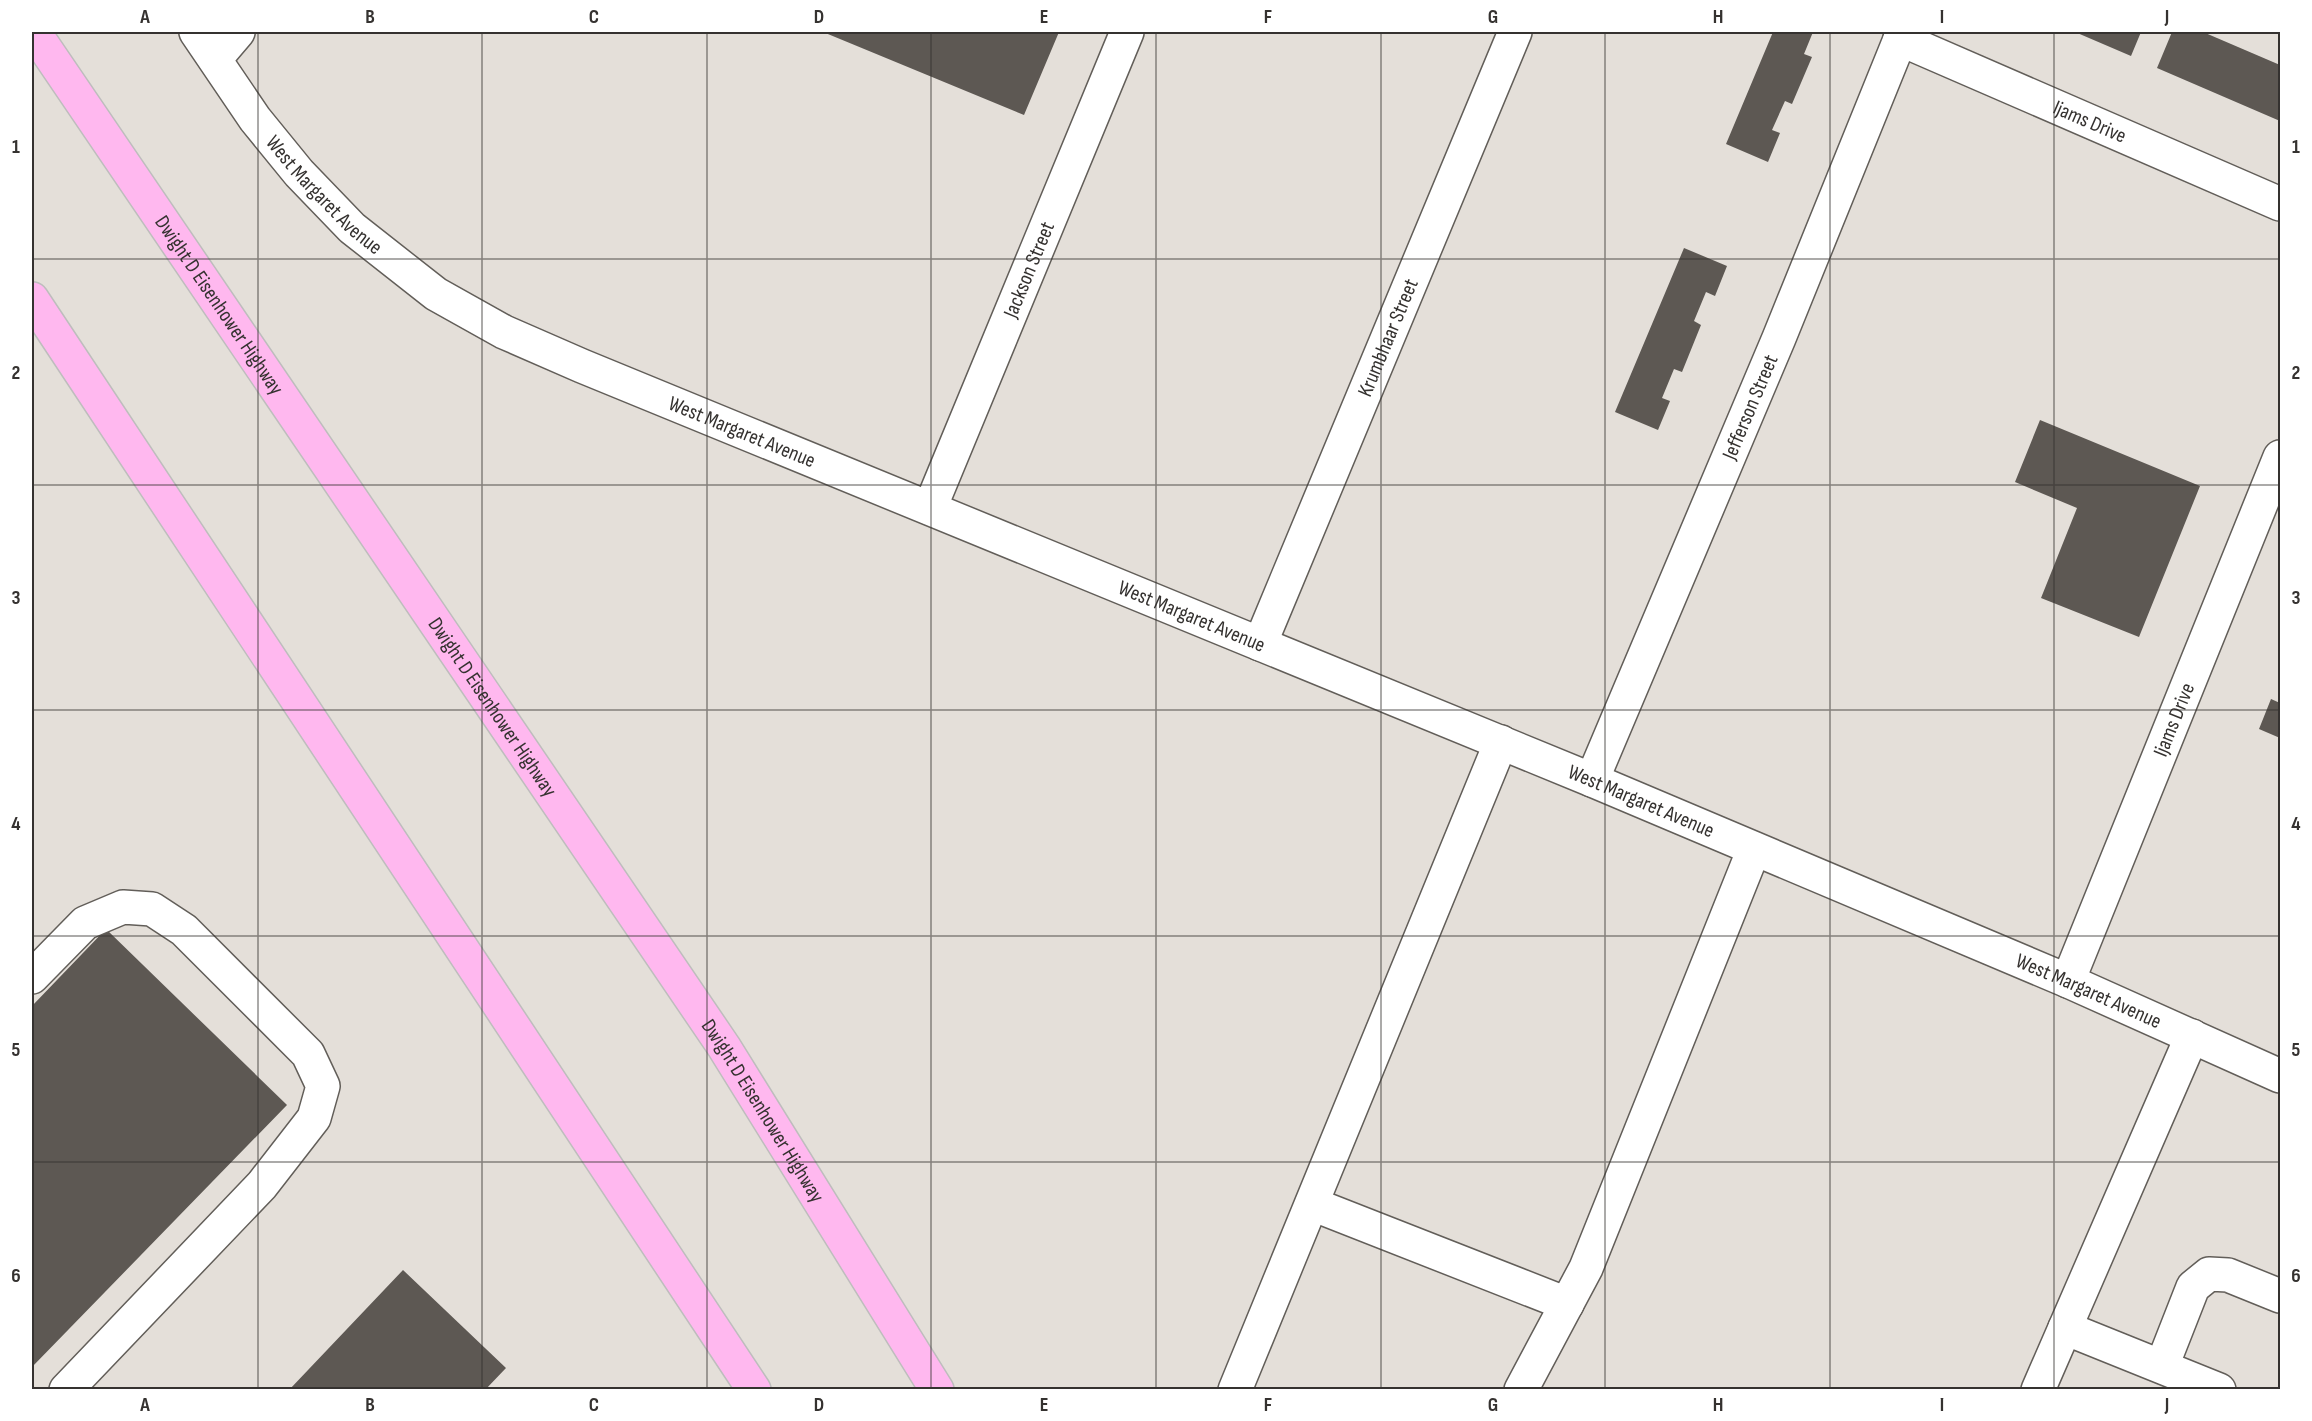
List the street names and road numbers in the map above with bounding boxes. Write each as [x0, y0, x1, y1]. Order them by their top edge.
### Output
street label: Ijams Drive [2049, 95, 2130, 149]
street label: West Margaret Avenue [260, 130, 387, 260]
street label: Dwight D Eisenhower Highway [149, 211, 289, 400]
street label: Jackson Street [998, 218, 1060, 322]
street label: Krumbhaar Street [1353, 275, 1424, 400]
street label: Jefferson Street [1717, 351, 1783, 464]
street label: West Margaret Avenue [665, 391, 819, 473]
street label: West Margaret Avenue [1114, 575, 1269, 658]
street label: Dwight D Eisenhower Highway [423, 613, 562, 802]
street label: Ijams Drive [2148, 679, 2200, 760]
street label: West Margaret Avenue [1564, 759, 1718, 843]
street label: West Margaret Avenue [2012, 948, 2165, 1034]
street label: Dwight D Eisenhower Highway [696, 1015, 829, 1207]

